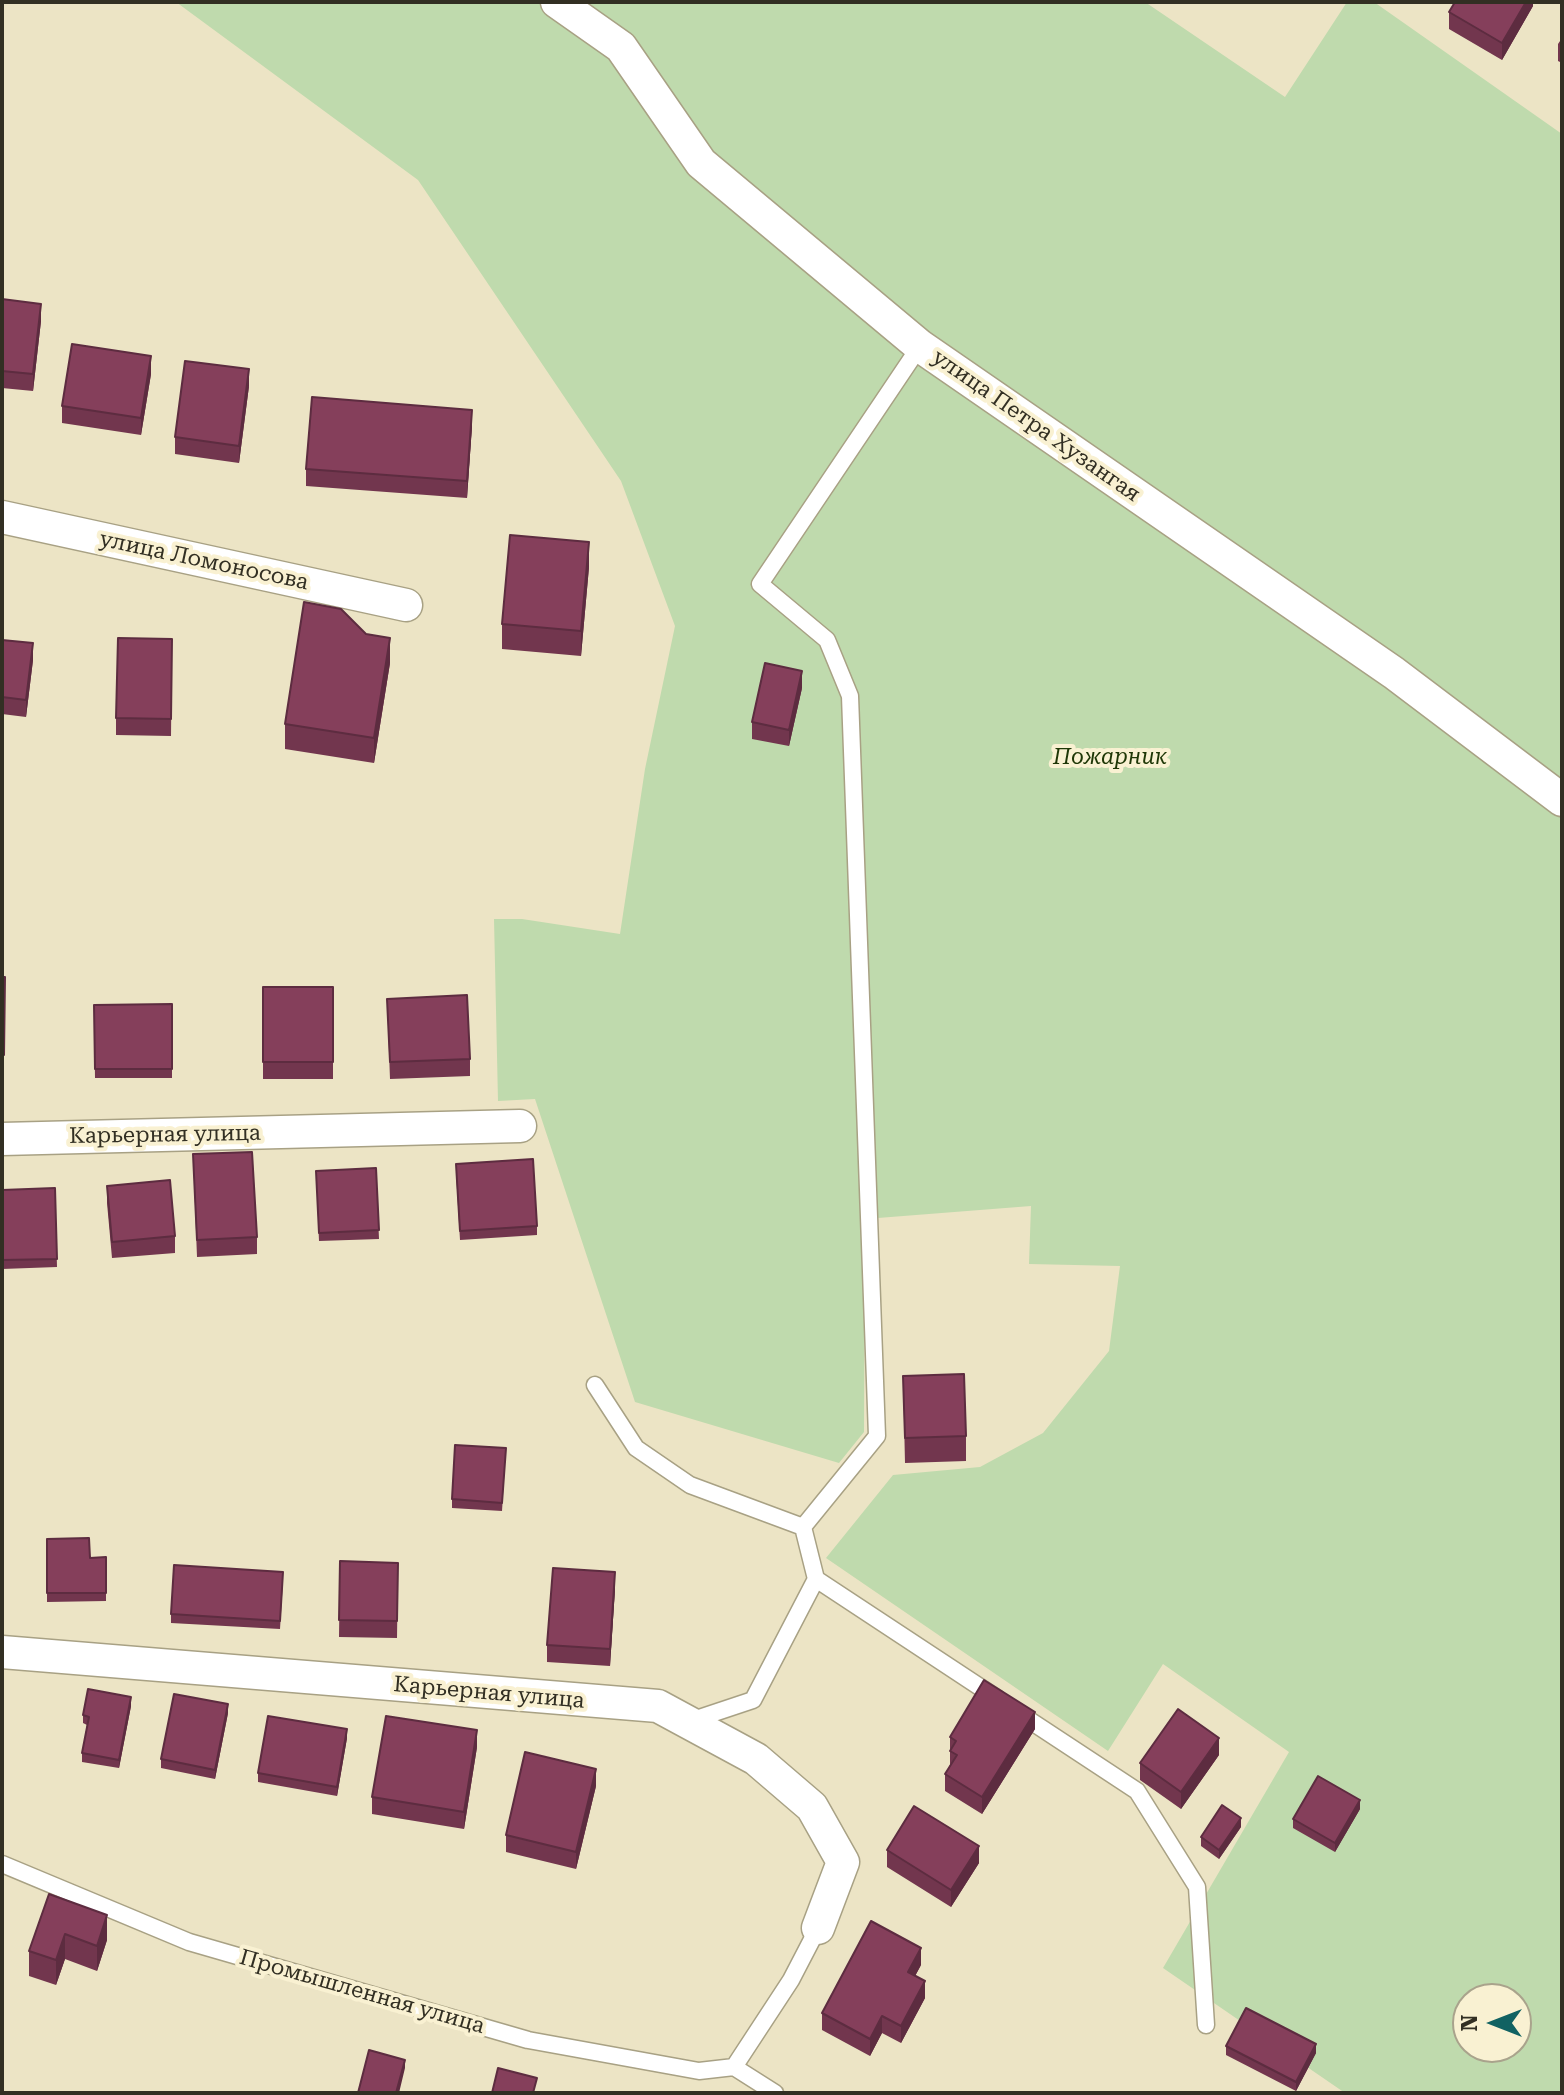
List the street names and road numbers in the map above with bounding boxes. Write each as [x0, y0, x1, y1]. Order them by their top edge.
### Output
street label: улица Петра Хузангая [927, 344, 1145, 508]
street label: улица Ломоносова [97, 526, 311, 596]
street label: Карьерная улица [69, 1120, 261, 1150]
street label: Карьерная улица [392, 1671, 586, 1715]
street label: Промышленная улица [236, 1944, 488, 2040]

